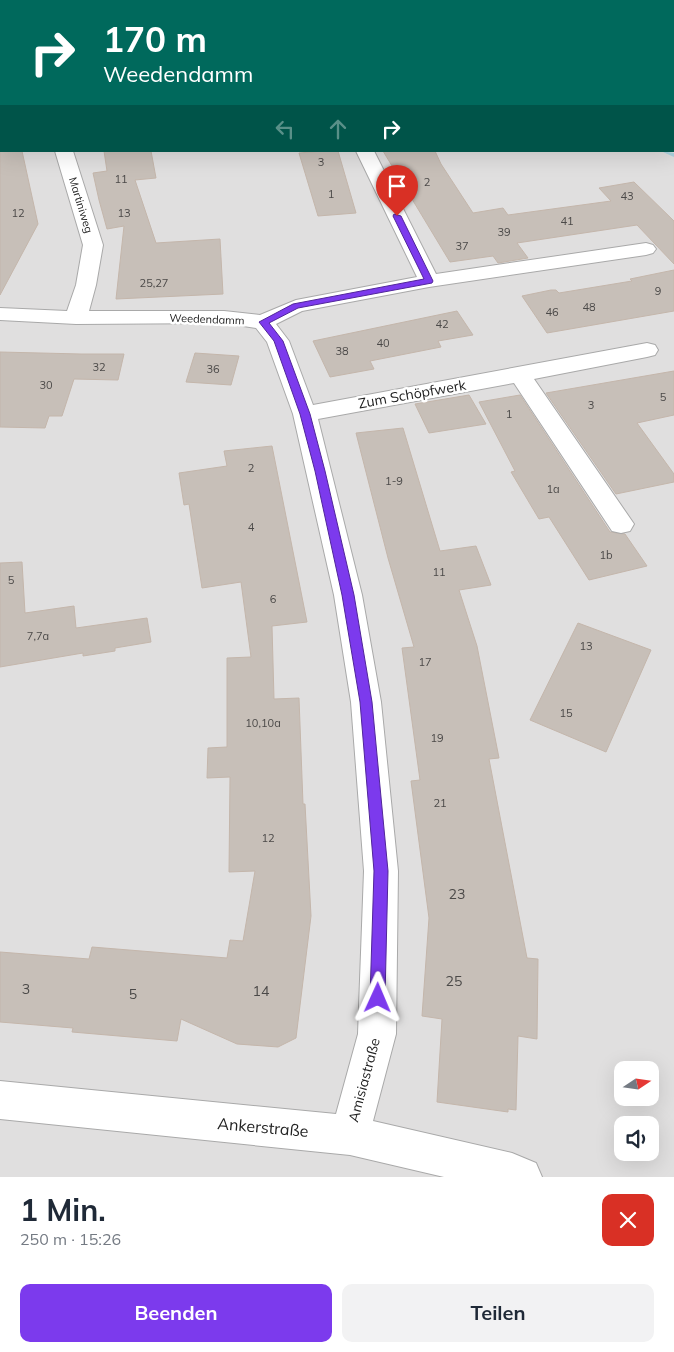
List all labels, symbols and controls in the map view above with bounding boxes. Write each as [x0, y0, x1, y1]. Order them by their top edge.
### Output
text: 170 m [103, 17, 207, 61]
icon: right [20, 20, 85, 85]
text: Weedendamm [103, 60, 253, 88]
icon: left [271, 115, 299, 143]
icon: ahead [324, 115, 352, 143]
icon: right [377, 115, 405, 143]
house number: 3 [318, 155, 324, 169]
pin [376, 165, 418, 216]
house number: 11 [114, 172, 128, 186]
icon: arrive [383, 172, 411, 200]
street label: Martiniweg [66, 175, 96, 235]
house number: 2 [424, 175, 431, 189]
house number: 1 [328, 187, 334, 201]
house number: 43 [620, 189, 634, 203]
house number: 12 [11, 206, 25, 220]
house number: 13 [117, 206, 131, 220]
house number: 41 [560, 214, 574, 228]
house number: 39 [497, 225, 511, 239]
house number: 37 [455, 239, 469, 253]
house number: 25,27 [140, 276, 168, 290]
house number: 9 [655, 284, 661, 298]
house number: 48 [582, 300, 596, 314]
house number: 46 [545, 305, 559, 319]
street label: Weedendamm [169, 311, 245, 327]
house number: 42 [435, 317, 449, 331]
house number: 40 [376, 336, 390, 350]
house number: 38 [335, 344, 349, 358]
house number: 32 [92, 360, 106, 374]
house number: 36 [206, 362, 220, 376]
street label: Zum Schöpfwerk [357, 376, 468, 412]
house number: 30 [39, 378, 53, 392]
house number: 5 [660, 390, 667, 404]
house number: 3 [588, 398, 594, 412]
house number: 1 [506, 407, 512, 421]
house number: 2 [248, 461, 255, 475]
house number: 1-9 [385, 474, 403, 488]
house number: 1a [546, 482, 560, 496]
house number: 4 [248, 520, 255, 534]
house number: 1b [599, 548, 613, 562]
house number: 11 [432, 565, 446, 579]
house number: 5 [8, 573, 15, 587]
house number: 6 [270, 592, 277, 606]
house number: 7,7a [27, 629, 49, 643]
house number: 13 [579, 639, 593, 653]
house number: 17 [418, 655, 432, 669]
house number: 15 [559, 706, 573, 720]
house number: 10,10a [245, 716, 281, 730]
house number: 19 [430, 731, 444, 745]
house number: 21 [433, 796, 447, 810]
house number: 12 [261, 831, 275, 845]
house number: 23 [449, 885, 465, 903]
position arrow [351, 971, 403, 1023]
house number: 25 [446, 972, 462, 990]
house number: 3 [22, 980, 30, 998]
house number: 14 [253, 982, 270, 1000]
house number: 5 [129, 985, 137, 1003]
street label: Amisiastraße [344, 1036, 384, 1124]
north arrow [614, 1061, 659, 1106]
map controls [614, 1061, 659, 1161]
street label: Ankerstraße [217, 1113, 309, 1141]
button: sound [614, 1116, 659, 1161]
text: 1 Min. [20, 1191, 106, 1229]
button: close [602, 1194, 654, 1246]
text: 250 m · 15:26 [20, 1229, 121, 1249]
button: Beenden [20, 1284, 332, 1342]
button: Teilen [342, 1284, 654, 1342]

